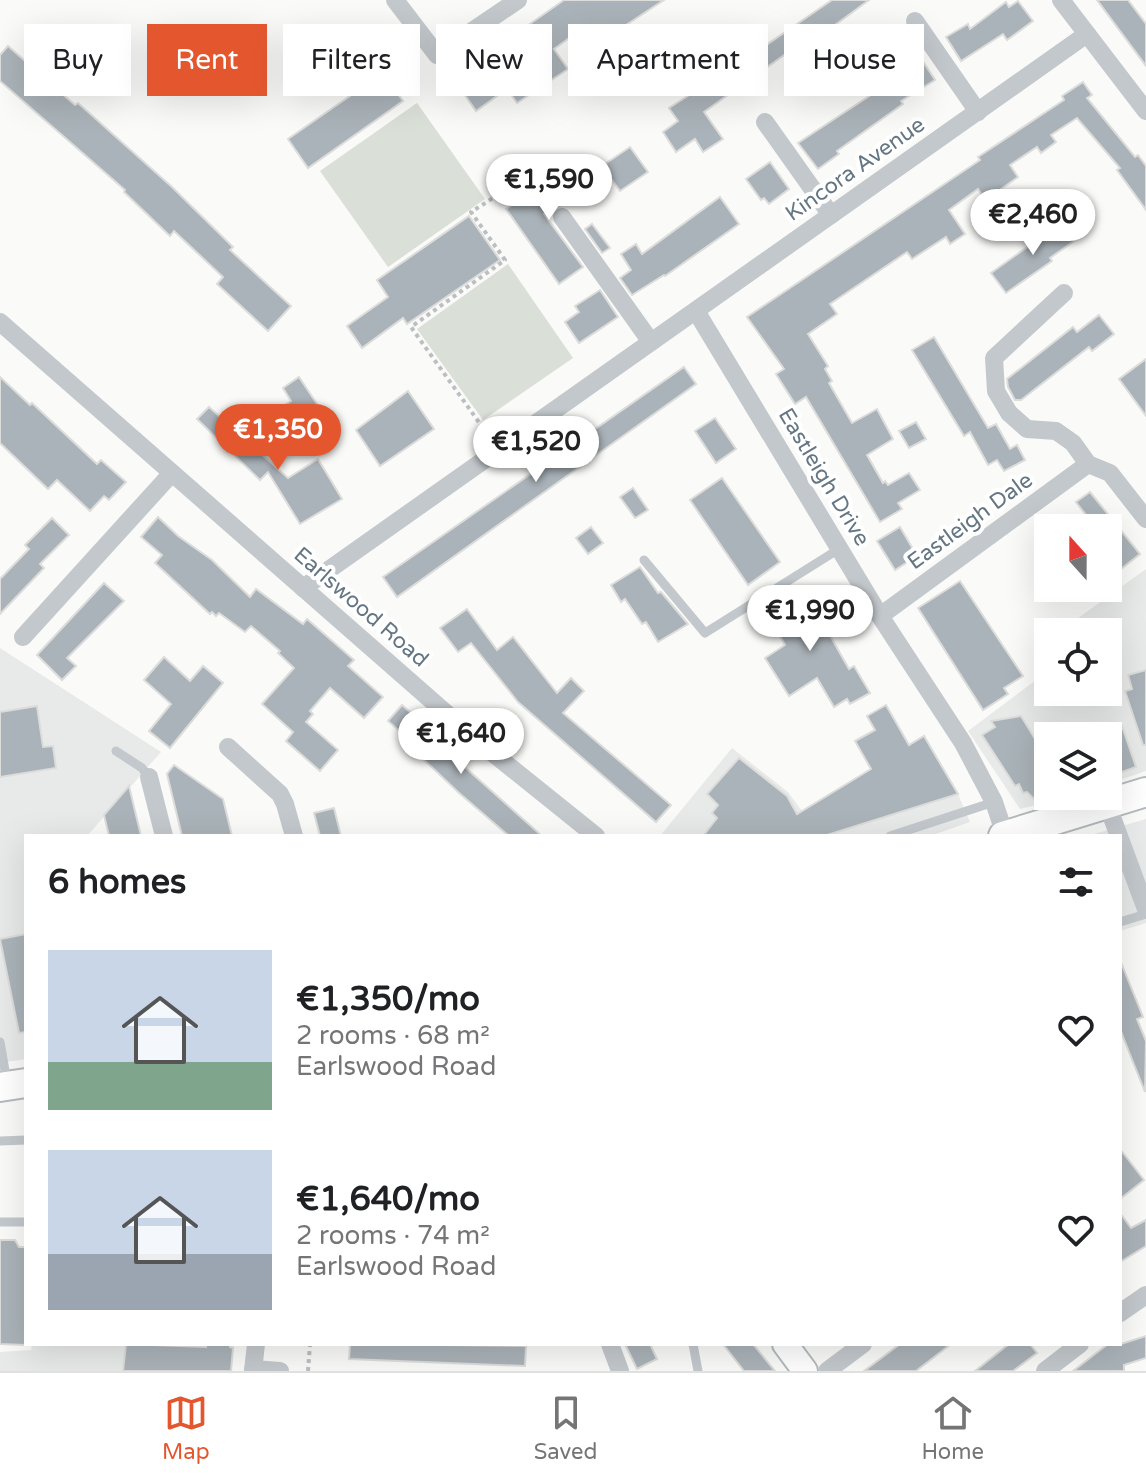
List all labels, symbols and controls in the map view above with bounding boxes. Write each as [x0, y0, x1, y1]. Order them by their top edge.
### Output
chip: Buy [24, 24, 131, 96]
chip: Rent [147, 24, 267, 96]
chip: Filters [283, 24, 420, 96]
chip: New [436, 24, 552, 96]
chip: Apartment [568, 24, 768, 96]
chip: House [784, 24, 924, 96]
street label: Kincora Avenue [780, 111, 930, 227]
pin: €1,590 [484, 154, 614, 222]
text: €1,590 [504, 164, 594, 195]
pin: €2,460 [968, 189, 1098, 257]
text: €2,460 [988, 199, 1078, 230]
pin: €1,350 [213, 404, 343, 472]
street label: Eastleigh Drive [773, 404, 875, 550]
text: €1,350 [233, 414, 323, 445]
pin: €1,520 [471, 416, 601, 484]
text: €1,520 [491, 426, 581, 457]
street label: Eastleigh Dale [902, 467, 1038, 575]
north arrow [1034, 514, 1122, 602]
map controls [1034, 514, 1122, 810]
street label: Earlswood Road [288, 542, 434, 672]
pin: €1,990 [745, 585, 875, 653]
text: €1,990 [765, 595, 855, 626]
button: locate [1034, 618, 1122, 706]
pin: €1,640 [396, 708, 526, 776]
text: €1,640 [416, 718, 506, 749]
button: layers [1034, 722, 1122, 810]
icon: filters [1054, 860, 1098, 904]
text: 6 homes [48, 862, 186, 903]
text: €1,350/mo [296, 979, 480, 1020]
icon: home [112, 982, 208, 1078]
icon: heart [1054, 1008, 1098, 1052]
text: 2 rooms · 68 m² [296, 1020, 490, 1051]
text: Earlswood Road [296, 1051, 496, 1082]
text: €1,640/mo [296, 1179, 480, 1220]
icon: home [112, 1182, 208, 1278]
icon: heart [1054, 1208, 1098, 1252]
text: 2 rooms · 74 m² [296, 1220, 490, 1251]
text: Earlswood Road [296, 1251, 496, 1282]
tab: Map [162, 1391, 210, 1465]
tab: Saved [534, 1391, 597, 1465]
tab: Home [922, 1391, 984, 1465]

